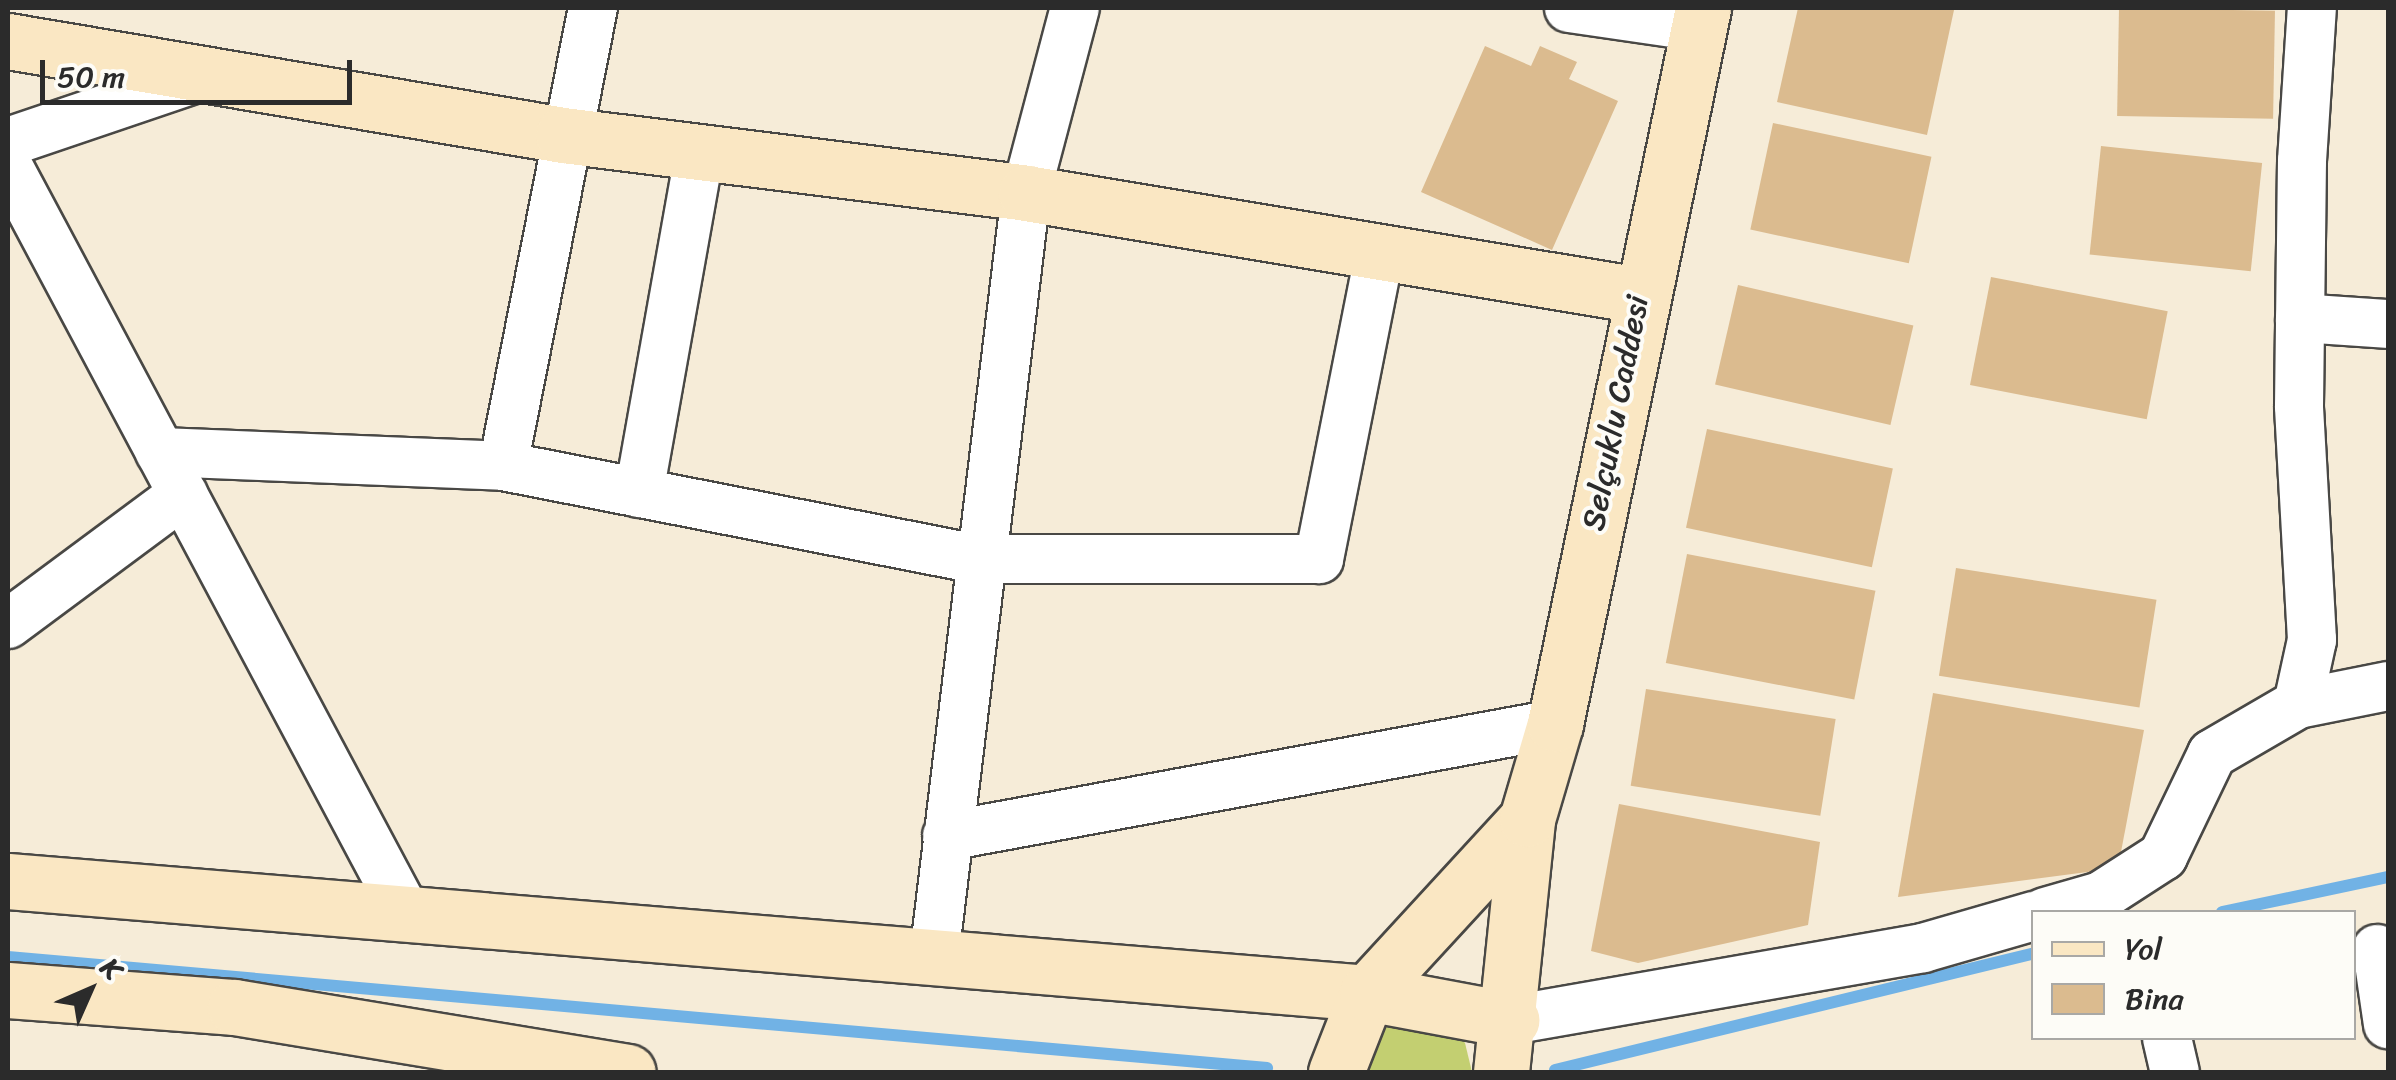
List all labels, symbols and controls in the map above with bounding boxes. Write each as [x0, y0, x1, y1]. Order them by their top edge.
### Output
scale bar [45, 40, 358, 102]
text: 50 m [57, 50, 125, 104]
street label: Selçuklu Caddesi [1574, 292, 1658, 534]
legend [2031, 910, 2356, 1040]
text: Yol [2125, 922, 2162, 976]
north arrow [40, 940, 140, 1040]
text: K [88, 945, 135, 992]
text: Bina [2125, 972, 2183, 1026]

